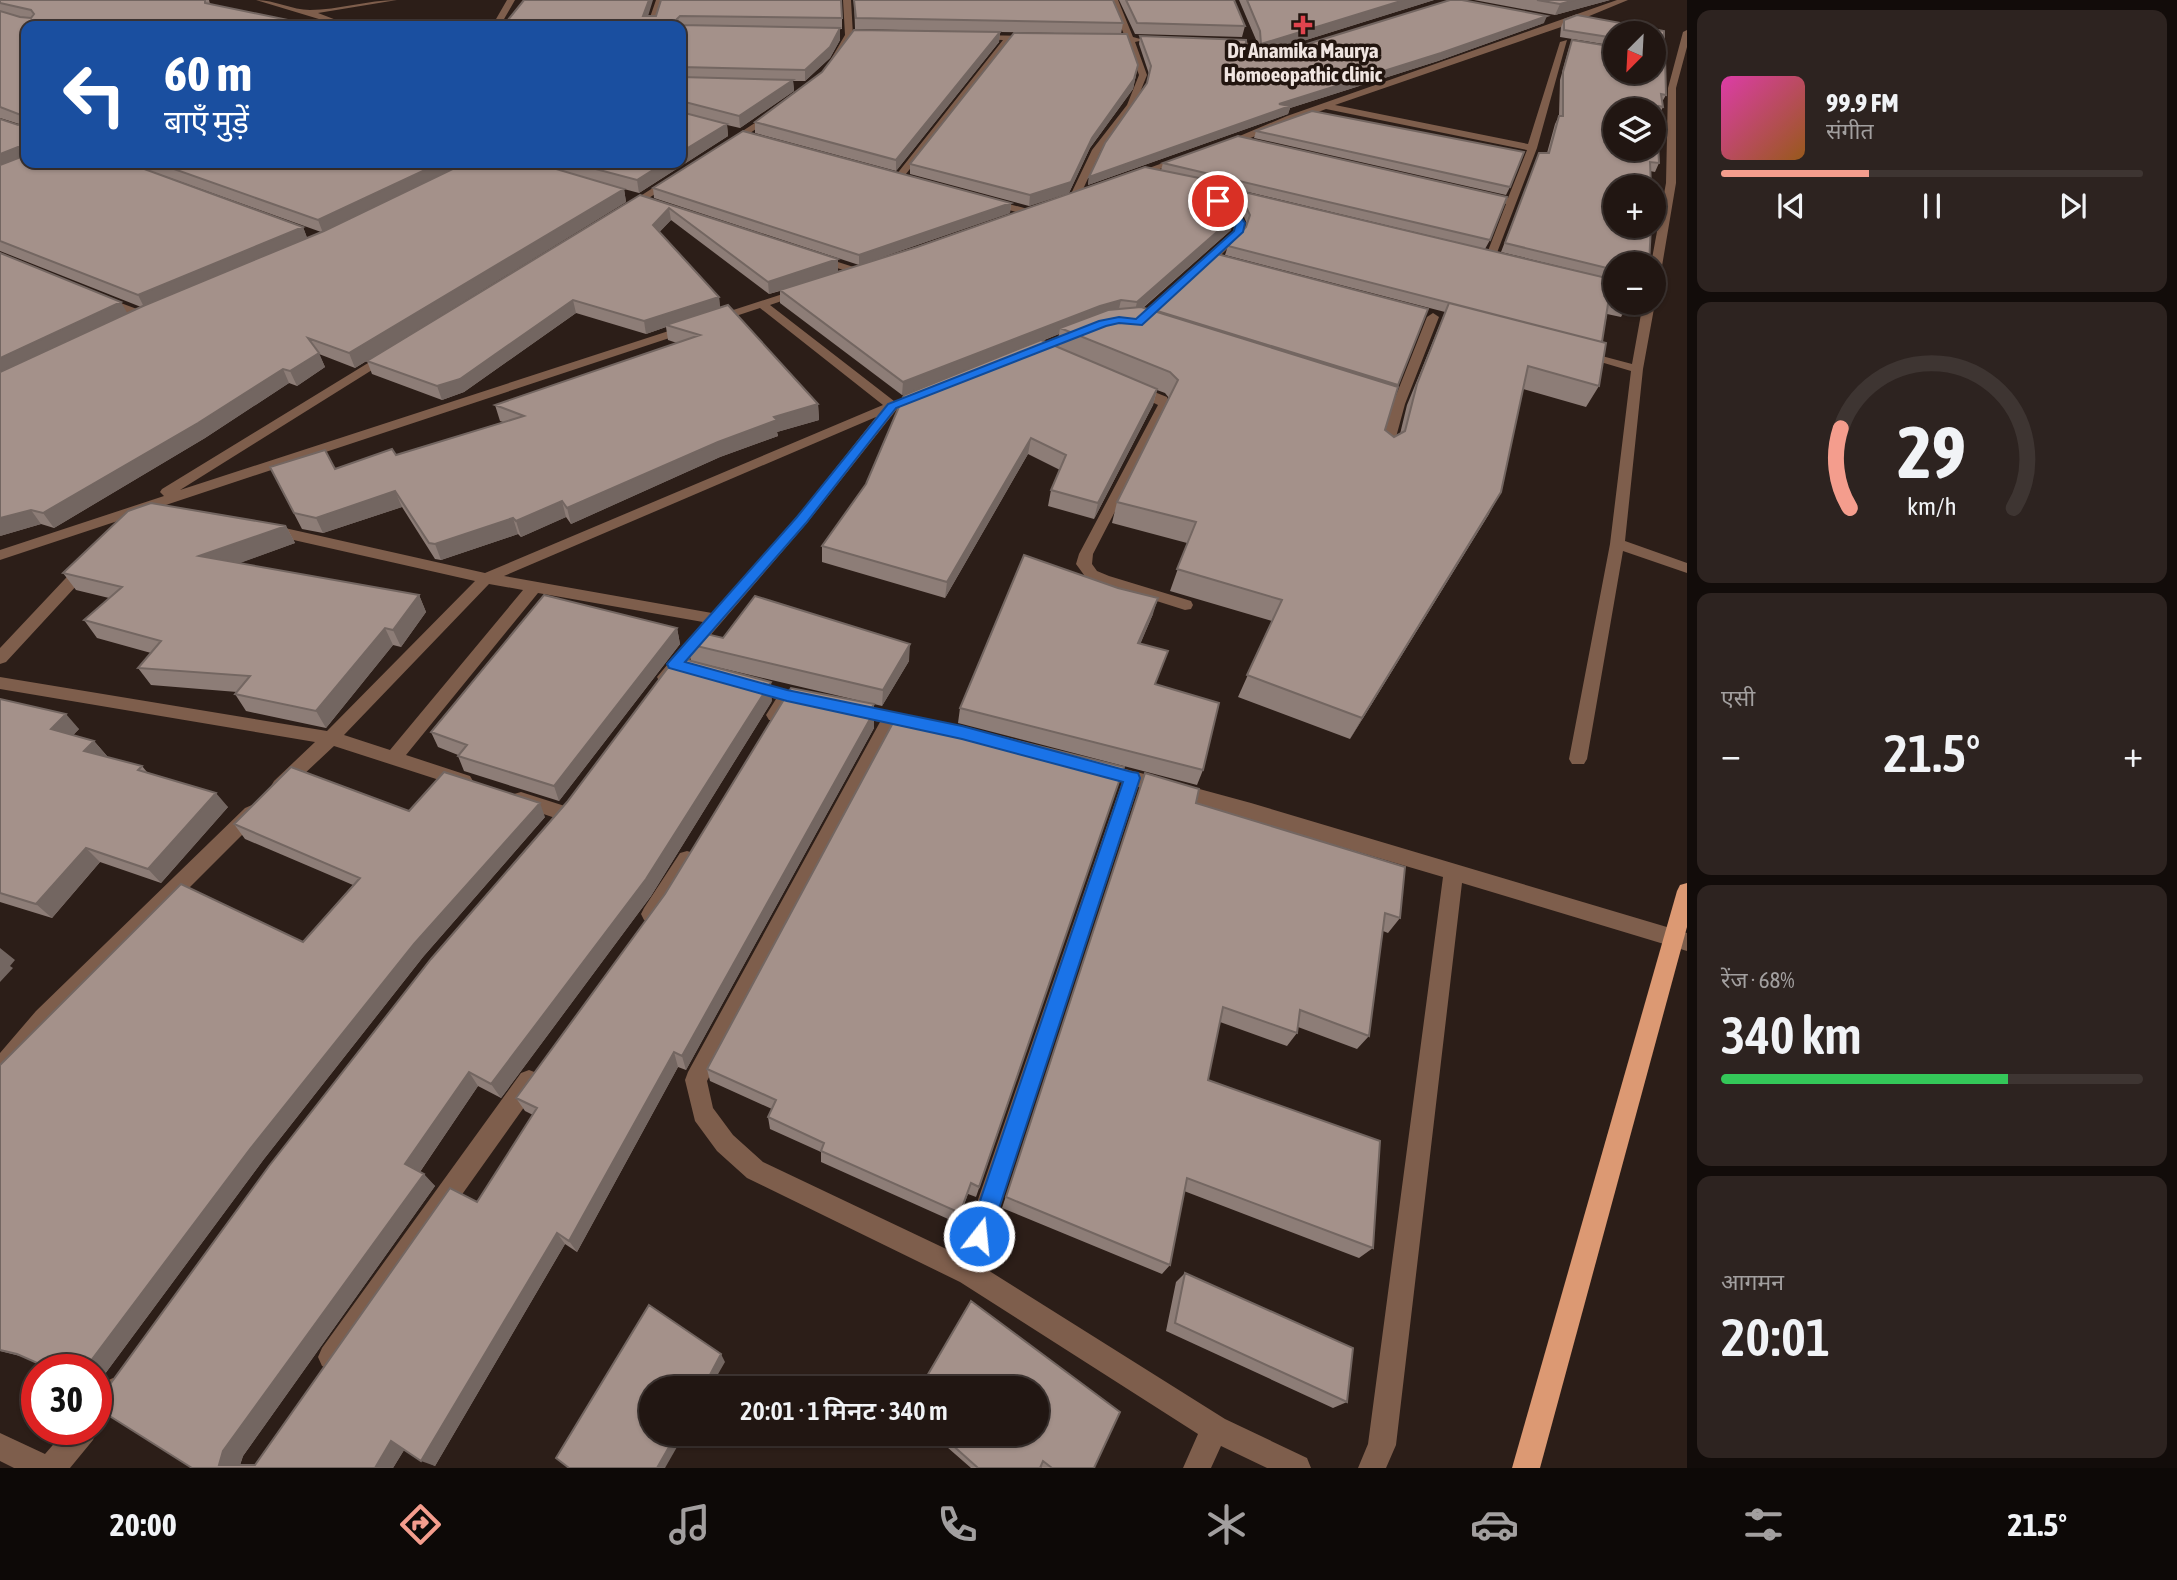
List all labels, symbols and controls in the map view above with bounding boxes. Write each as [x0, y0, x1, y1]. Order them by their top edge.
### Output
marker: Dr Anamika Maurya Homoeopathic clinic [1293, 15, 1313, 35]
north arrow [1603, 21, 1666, 84]
map controls [1603, 21, 1666, 315]
place label: Dr Anamika Maurya Homoeopathic clinic [1224, 38, 1383, 86]
text: 60 m [164, 45, 252, 101]
icon: left [49, 49, 140, 140]
text: 99.9 FM [1826, 88, 1899, 118]
button: layers [1603, 98, 1666, 161]
text: बाएँ मुड़ें [164, 103, 249, 140]
text: संगीत [1826, 118, 1874, 144]
pin [1188, 171, 1248, 231]
button: + [1603, 175, 1666, 238]
icon: arrive [1199, 182, 1237, 220]
icon: previous [1772, 187, 1810, 225]
icon: pause [1913, 187, 1951, 225]
icon: next [2054, 187, 2092, 225]
button: − [1603, 252, 1666, 315]
text: 29 [1898, 411, 1966, 494]
text: km/h [1907, 492, 1957, 520]
text: एसी [1721, 685, 1755, 711]
text: 21.5° [1884, 723, 1980, 783]
text: − [1721, 732, 1741, 775]
text: + [2123, 732, 2143, 775]
text: रेंज · 68% [1721, 967, 1795, 993]
text: 340 km [1721, 1005, 1862, 1065]
position arrow [942, 1199, 1016, 1273]
text: आगमन [1721, 1269, 1784, 1295]
text: 20:01 [1721, 1307, 1830, 1367]
speed limit sign: 30 [21, 1354, 112, 1445]
text: 20:01 · 1 मिनट · 340 m [740, 1396, 948, 1426]
icon: directions [396, 1500, 445, 1549]
icon: music [665, 1500, 714, 1549]
icon: phone [933, 1500, 982, 1549]
icon: climate [1202, 1500, 1251, 1549]
icon: car [1470, 1500, 1519, 1549]
icon: filters [1739, 1500, 1788, 1549]
text: 20:00 [110, 1506, 177, 1543]
text: 21.5° [2008, 1506, 2067, 1543]

